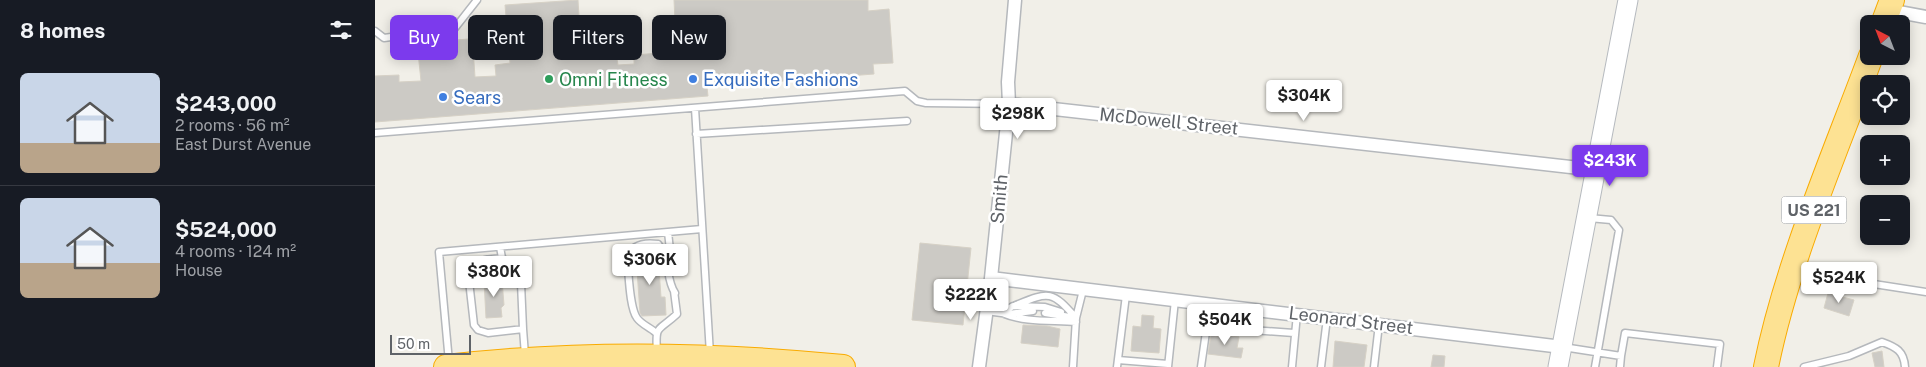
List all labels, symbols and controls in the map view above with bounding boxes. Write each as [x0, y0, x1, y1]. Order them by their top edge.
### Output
chip: Buy [390, 15, 458, 60]
chip: Rent [468, 15, 543, 60]
chip: Filters [553, 15, 642, 60]
chip: New [652, 15, 726, 60]
north arrow [1860, 15, 1910, 65]
map controls [1860, 15, 1910, 245]
icon: filters [327, 16, 355, 44]
text: 8 homes [20, 18, 105, 43]
place label: Omni Fitness [559, 69, 668, 90]
place label: Exquisite Fashions [703, 69, 858, 90]
marker: Omni Fitness [543, 73, 555, 85]
marker: Exquisite Fashions [687, 73, 699, 85]
button: locate [1860, 75, 1910, 125]
pin: $304K [1269, 80, 1339, 122]
text: $304K [1277, 86, 1331, 105]
place label: Sears [453, 87, 501, 108]
text: $243,000 [175, 91, 277, 116]
marker: Sears [437, 91, 449, 103]
icon: home [60, 93, 120, 153]
pin: $298K [983, 98, 1053, 140]
street label: McDowell Street [1098, 103, 1240, 139]
text: $298K [991, 104, 1045, 123]
text: 2 rooms · 56 m² [175, 116, 290, 135]
text: East Durst Avenue [175, 135, 311, 154]
button: + [1860, 135, 1910, 185]
pin: $243K [1575, 144, 1645, 187]
text: $243K [1583, 151, 1637, 170]
street label: Smith [986, 173, 1012, 225]
button: − [1860, 195, 1910, 245]
road number: US 221 [1781, 196, 1847, 224]
text: $524,000 [175, 217, 277, 242]
icon: home [60, 218, 120, 278]
text: 4 rooms · 124 m² [175, 242, 296, 261]
pin: $306K [615, 244, 685, 286]
text: $306K [623, 250, 677, 269]
pin: $380K [459, 256, 529, 298]
text: House [175, 261, 223, 280]
text: $380K [467, 262, 521, 281]
pin: $524K [1804, 262, 1874, 304]
text: $524K [1812, 268, 1866, 287]
pin: $222K [936, 278, 1006, 321]
text: $222K [945, 285, 997, 304]
street label: Leonard Street [1288, 302, 1414, 338]
pin: $504K [1190, 304, 1260, 346]
text: $504K [1198, 310, 1252, 329]
scale bar [390, 332, 471, 355]
text: 50 m [397, 336, 430, 352]

